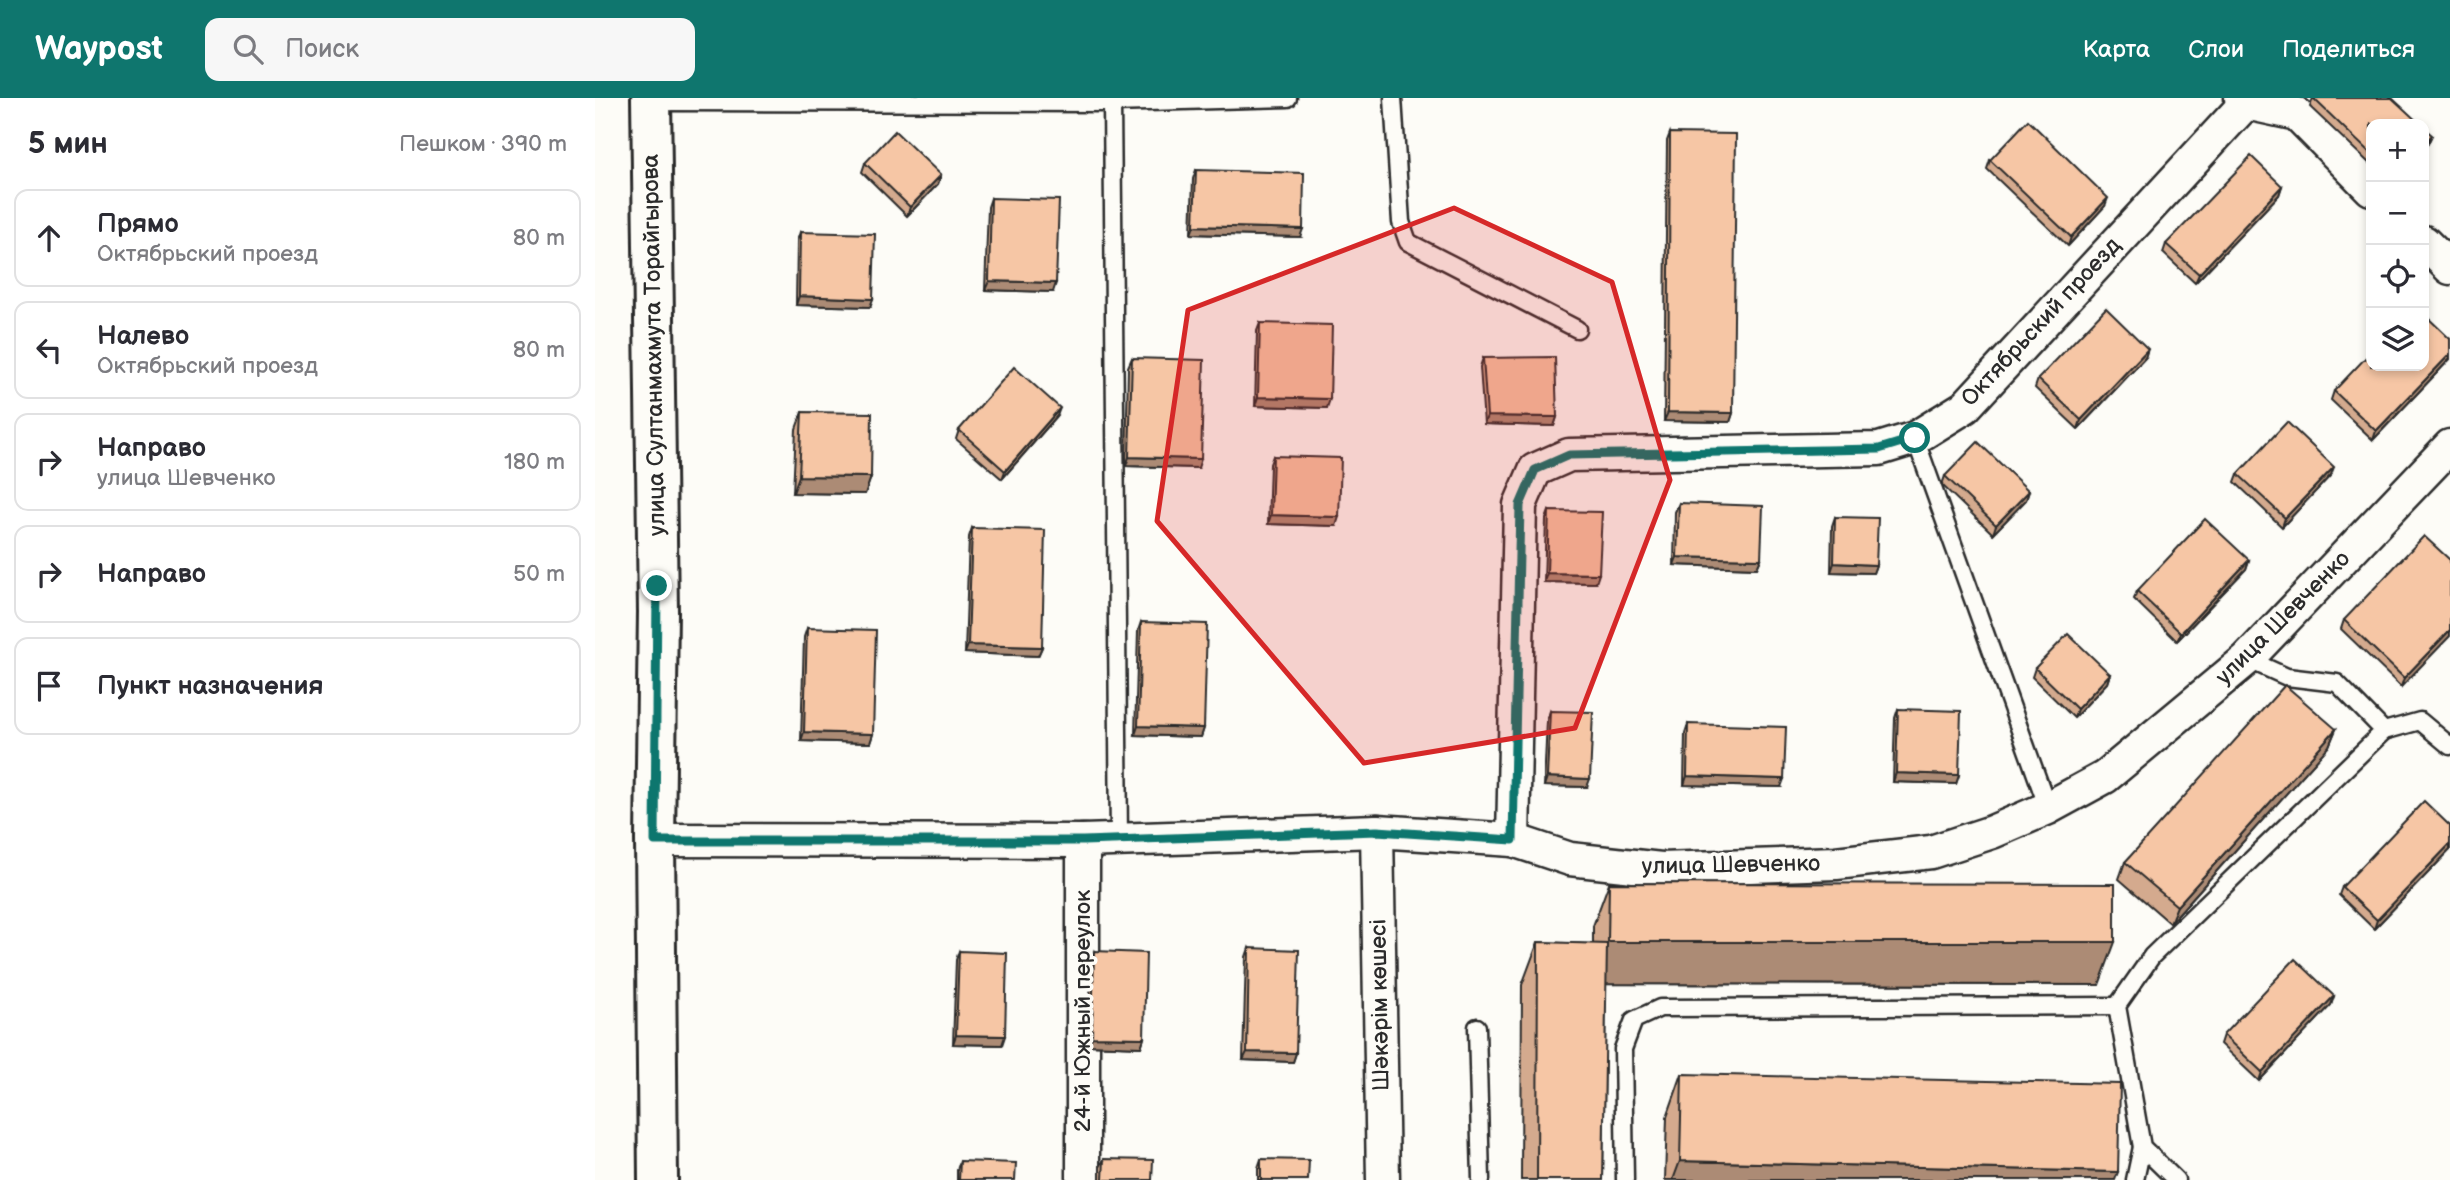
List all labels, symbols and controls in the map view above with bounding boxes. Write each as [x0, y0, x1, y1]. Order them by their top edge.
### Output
search box [205, 18, 695, 81]
text: Waypost [35, 29, 163, 69]
icon: search [229, 30, 267, 68]
text: Поиск [285, 34, 359, 65]
text: Карта [2083, 35, 2150, 64]
text: Слои [2188, 35, 2244, 64]
text: Поделиться [2282, 35, 2415, 64]
map controls [2366, 119, 2429, 371]
button: + [2366, 119, 2429, 182]
text: 5 мин [28, 126, 108, 162]
text: Пешком · 390 m [399, 130, 567, 158]
street label: улица Султанмахмута Торайгырова [637, 153, 671, 536]
button: − [2366, 182, 2429, 245]
text: Прямо [97, 209, 179, 240]
icon: ahead [30, 219, 68, 257]
text: 80 m [513, 224, 565, 252]
street label: Октябрьский проезд [1955, 232, 2127, 412]
text: Октябрьский проезд [97, 240, 318, 268]
button: locate [2366, 245, 2429, 308]
button: layers [2366, 308, 2429, 371]
text: Налево [97, 321, 189, 352]
icon: left [30, 331, 68, 369]
text: 80 m [513, 336, 565, 364]
text: Октябрьский проезд [97, 352, 318, 380]
route start [1899, 422, 1930, 453]
text: Направо [97, 433, 206, 464]
icon: right [30, 443, 68, 481]
text: 180 m [504, 448, 565, 476]
text: улица Шевченко [97, 464, 276, 492]
street label: улица Шевченко [2210, 545, 2356, 691]
icon: right [30, 555, 68, 593]
text: Направо [97, 559, 206, 590]
text: 50 m [513, 560, 565, 588]
route end [641, 570, 672, 601]
icon: arrive [30, 667, 68, 705]
text: Пункт назначения [97, 671, 323, 702]
street label: улица Шевченко [1642, 849, 1820, 881]
street label: 24-й Южный переулок [1069, 889, 1097, 1132]
street label: Шәкәрім көшесі [1364, 919, 1396, 1091]

